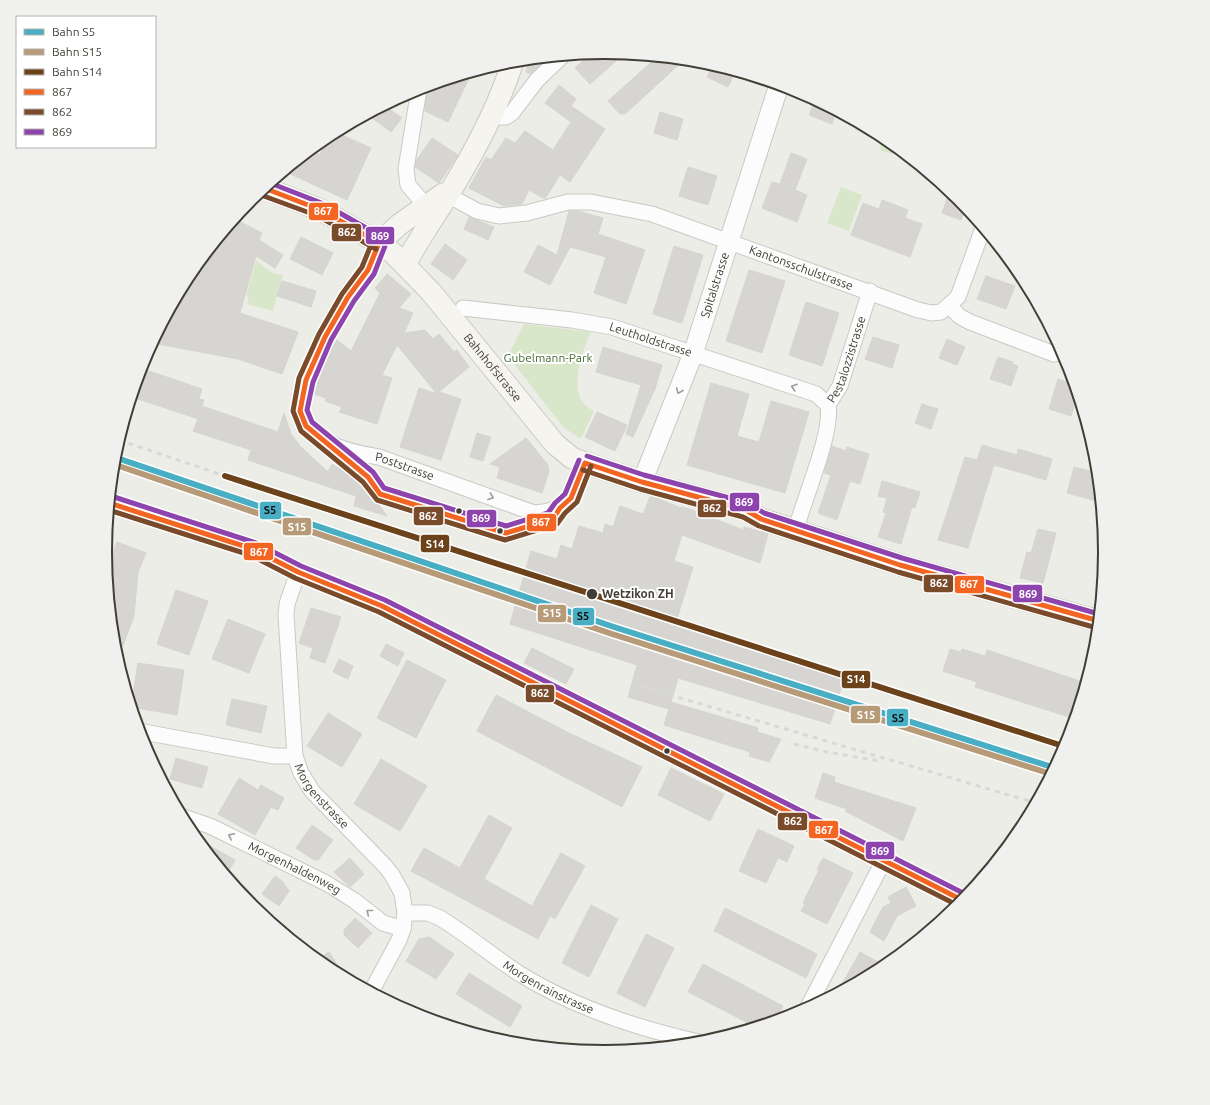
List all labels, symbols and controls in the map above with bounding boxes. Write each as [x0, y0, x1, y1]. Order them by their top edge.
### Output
legend [16, 16, 156, 148]
text: Bahn S5 [52, 25, 95, 38]
text: Bahn S15 [52, 45, 102, 58]
text: Bahn S14 [52, 65, 102, 78]
text: 867 [52, 85, 72, 98]
text: 862 [52, 105, 72, 118]
text: 869 [52, 125, 72, 138]
line badge: 867 [308, 202, 339, 221]
text: 867 [314, 205, 332, 217]
line badge: 862 [331, 223, 362, 242]
text: 862 [338, 226, 356, 238]
line badge: 869 [365, 226, 395, 245]
text: 869 [371, 230, 389, 242]
street label: Kantonsschulstrasse [748, 243, 855, 292]
street label: Spitalstrasse [698, 251, 731, 319]
street label: Pestalozzistrasse [824, 314, 868, 405]
street label: Leutholdstrasse [608, 320, 694, 359]
street label: Bahnhofstrasse [462, 331, 525, 404]
park label: Gubelmann-Park [503, 351, 593, 364]
one-way arrow [791, 383, 798, 392]
one-way arrow [675, 387, 683, 394]
street label: Poststrasse [374, 450, 436, 482]
line badge: 869 [729, 492, 760, 512]
one-way arrow [487, 493, 494, 501]
text: 869 [735, 496, 753, 508]
line badge: 862 [697, 499, 727, 518]
line badge: S5 [259, 501, 282, 520]
text: 862 [703, 502, 721, 514]
text: S5 [264, 504, 276, 516]
line badge: 862 [413, 506, 444, 526]
unlabelled marker [454, 506, 464, 516]
line badge: 869 [466, 509, 497, 528]
text: 862 [419, 510, 437, 522]
text: 869 [472, 512, 490, 524]
line badge: 867 [526, 513, 557, 532]
text: 867 [532, 516, 550, 528]
line badge: S15 [282, 517, 312, 536]
text: S15 [288, 521, 306, 533]
unlabelled marker [495, 526, 505, 536]
line badge: S14 [420, 534, 450, 553]
text: S14 [426, 538, 444, 550]
line badge: 867 [243, 542, 274, 561]
text: 867 [250, 546, 268, 558]
line badge: 862 [923, 574, 954, 593]
line badge: 867 [954, 575, 985, 594]
text: 862 [930, 577, 948, 589]
text: 867 [960, 578, 978, 590]
line badge: 869 [1012, 584, 1043, 603]
marker: Wetzikon ZH [585, 587, 599, 601]
place label: Wetzikon ZH [602, 587, 674, 600]
text: 869 [1019, 588, 1037, 600]
line badge: S15 [537, 604, 567, 623]
text: S15 [543, 607, 561, 619]
line badge: S5 [572, 607, 595, 626]
text: S5 [577, 610, 589, 622]
line badge: S14 [841, 670, 871, 689]
text: S14 [847, 673, 865, 685]
line badge: 862 [525, 684, 555, 703]
text: 862 [531, 687, 549, 699]
line badge: S15 [850, 705, 881, 724]
line badge: S5 [886, 708, 909, 727]
text: S15 [857, 709, 875, 721]
text: S5 [892, 712, 904, 724]
unlabelled marker [662, 746, 672, 756]
street label: Morgenstrasse [292, 762, 352, 831]
line badge: 862 [777, 812, 808, 831]
text: 862 [784, 815, 802, 827]
line badge: 867 [808, 820, 839, 839]
text: 867 [815, 824, 833, 836]
one-way arrow [227, 833, 235, 841]
street label: Morgenhaldenweg [246, 839, 343, 897]
line badge: 869 [865, 841, 895, 860]
text: 869 [871, 845, 889, 857]
one-way arrow [366, 909, 373, 916]
street label: Morgenrainstrasse [501, 958, 596, 1016]

